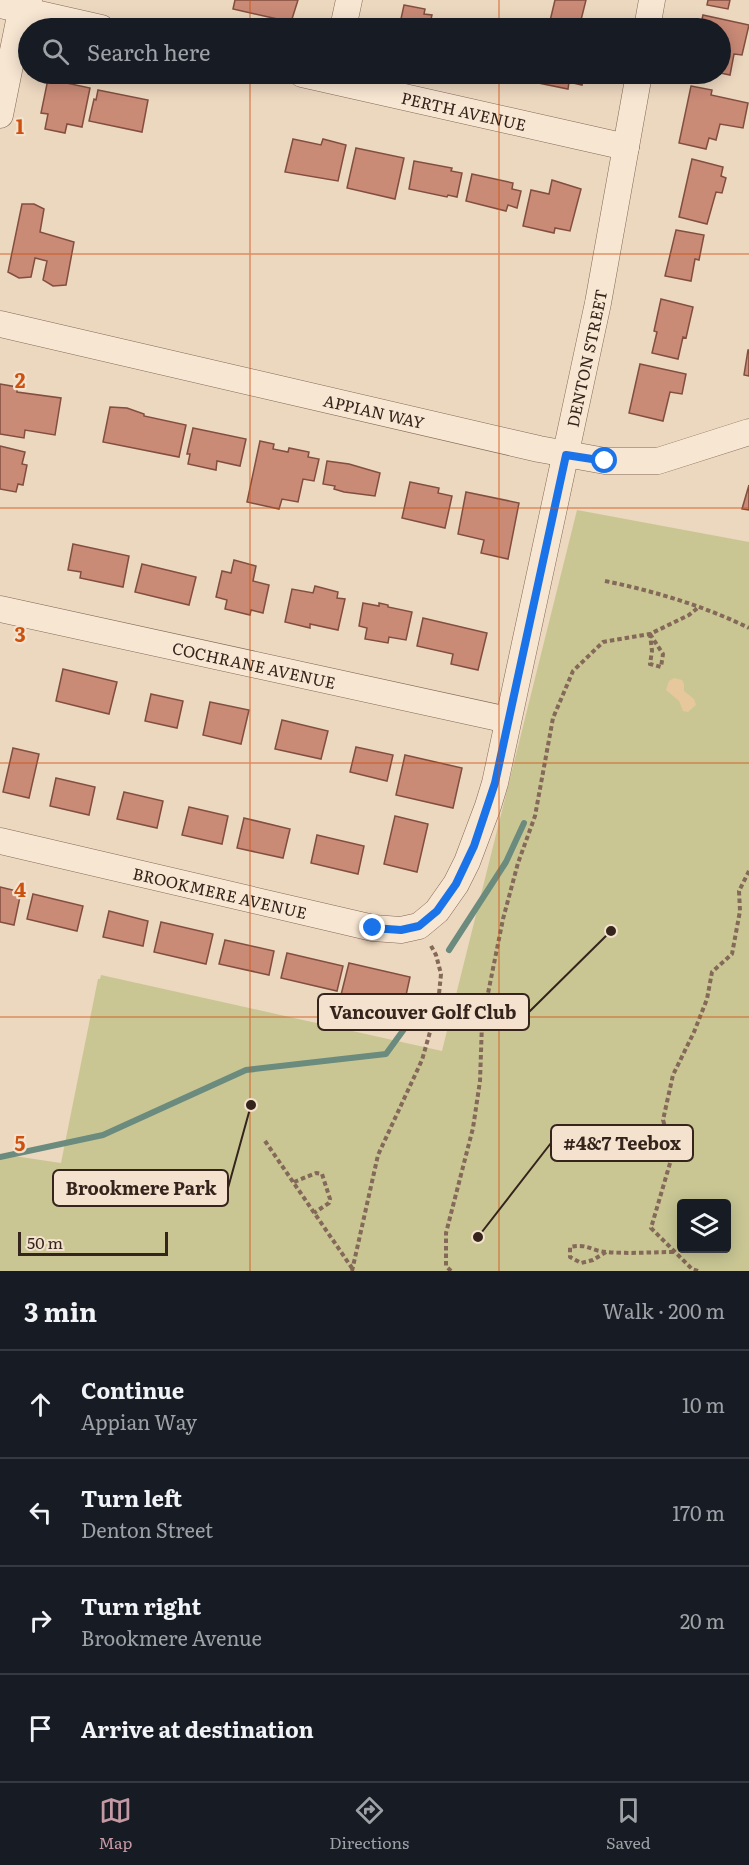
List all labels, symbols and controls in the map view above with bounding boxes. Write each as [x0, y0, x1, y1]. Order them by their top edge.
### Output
search box [18, 18, 731, 84]
icon: search [39, 35, 72, 68]
text: Search here [87, 35, 210, 68]
street label: PERTH AVENUE [399, 85, 529, 136]
text: 1 [16, 110, 24, 140]
street label: DENTON STREET [560, 287, 612, 429]
text: 2 [15, 364, 26, 394]
street label: APPIAN WAY [321, 387, 428, 434]
route start [591, 447, 617, 473]
text: 3 [14, 618, 26, 648]
street label: COCHRANE AVENUE [170, 635, 338, 694]
street label: BROOKMERE AVENUE [131, 860, 309, 924]
text: 4 [14, 873, 26, 903]
route end [359, 914, 385, 940]
callout: Vancouver Golf Club [318, 994, 529, 1030]
text: Vancouver Golf Club [330, 998, 517, 1025]
callout: #4&7 Teebox [551, 1125, 693, 1161]
text: 5 [15, 1127, 26, 1157]
text: #4&7 Teebox [563, 1129, 681, 1156]
callout: Brookmere Park [53, 1170, 228, 1206]
text: Brookmere Park [66, 1174, 217, 1201]
map controls [677, 1199, 731, 1253]
button: layers [677, 1199, 731, 1253]
scale bar [18, 1229, 168, 1256]
text: 50 m [27, 1230, 63, 1254]
text: 3 min [24, 1291, 97, 1330]
text: Walk · 200 m [602, 1295, 725, 1325]
text: Continue [81, 1373, 184, 1406]
icon: ahead [24, 1388, 57, 1421]
text: 10 m [682, 1389, 725, 1419]
text: Appian Way [81, 1406, 197, 1436]
text: Turn left [81, 1481, 182, 1514]
icon: left [24, 1496, 57, 1529]
text: 170 m [672, 1497, 725, 1527]
text: Denton Street [81, 1514, 213, 1544]
text: Turn right [81, 1589, 201, 1622]
icon: right [24, 1604, 57, 1637]
text: 20 m [680, 1605, 725, 1635]
text: Brookmere Avenue [81, 1622, 262, 1652]
icon: arrive [24, 1712, 57, 1745]
text: Arrive at destination [81, 1712, 314, 1745]
tab: Map [98, 1794, 132, 1854]
tab: Directions [329, 1794, 409, 1854]
tab: Saved [606, 1794, 651, 1854]

